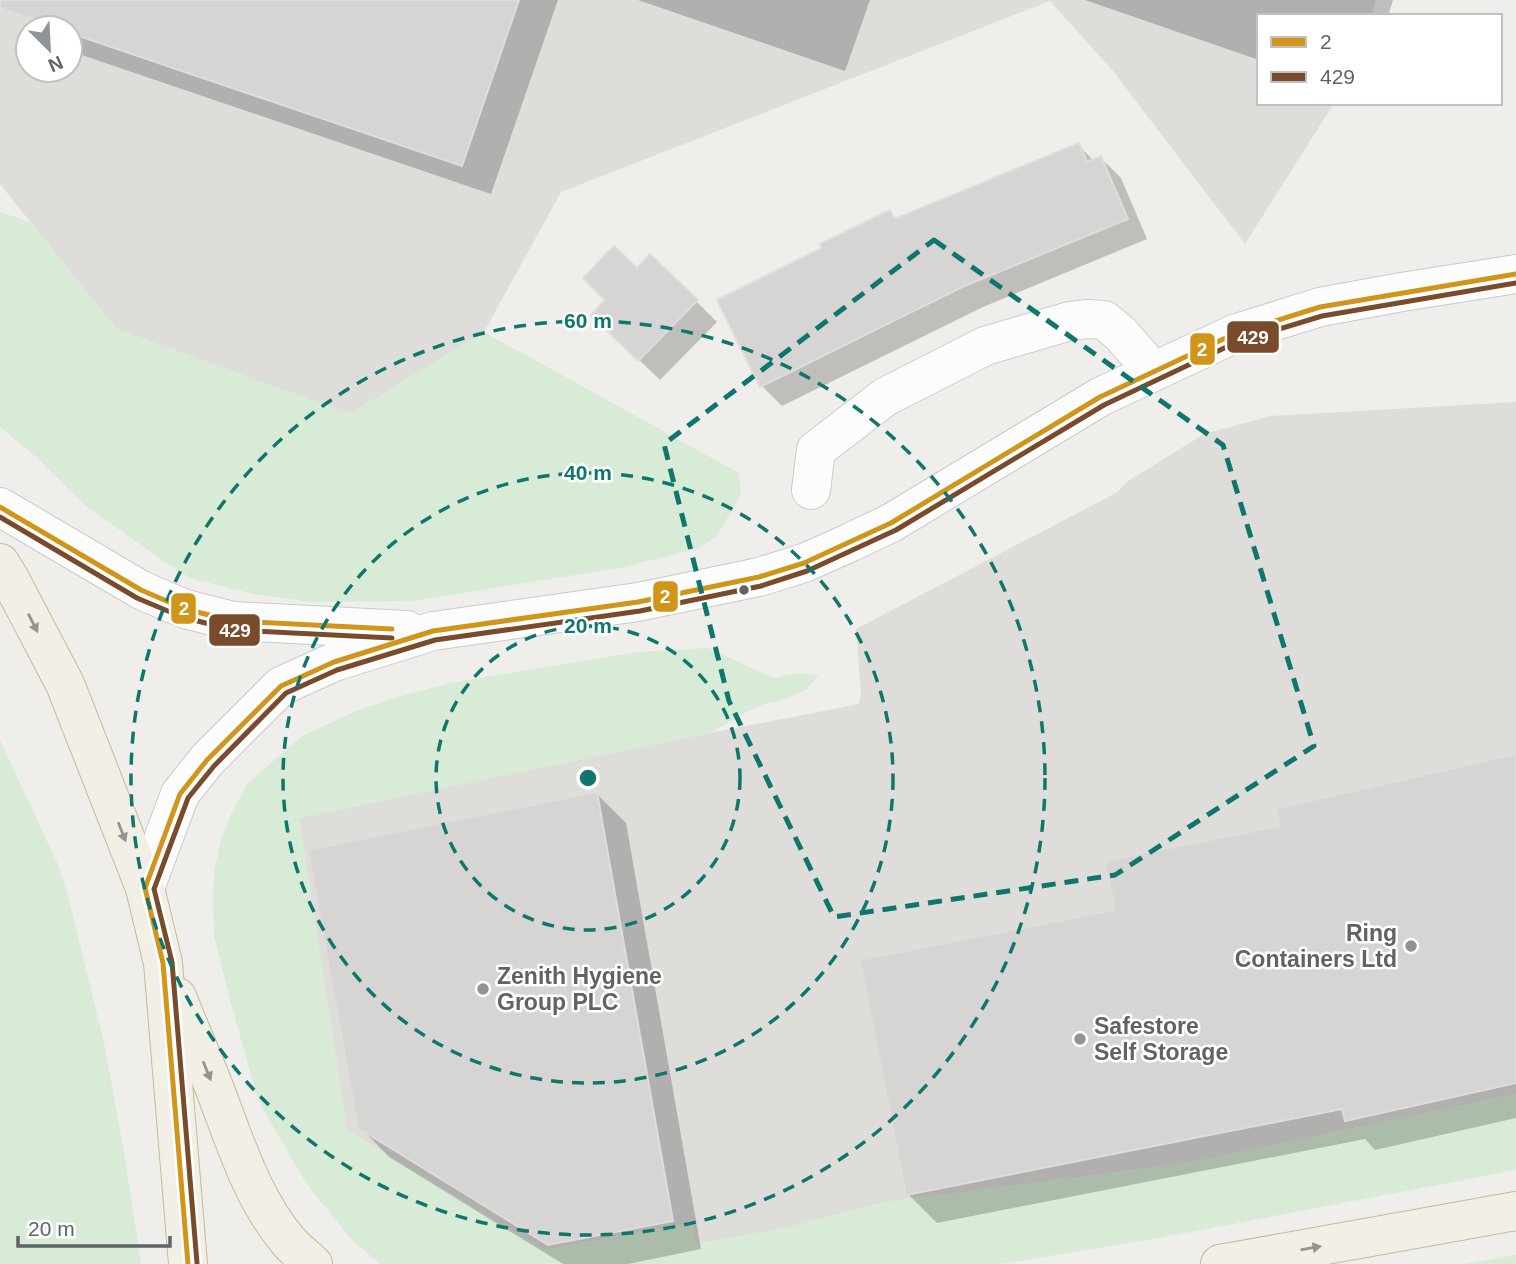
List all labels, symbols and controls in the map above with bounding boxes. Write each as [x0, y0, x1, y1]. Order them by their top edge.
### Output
north arrow [14, 14, 84, 84]
legend [1257, 14, 1502, 105]
text: 2 [1320, 30, 1332, 53]
text: N [45, 52, 66, 76]
text: 429 [1320, 65, 1355, 88]
text: 60 m [564, 309, 612, 332]
line badge: 429 [1226, 320, 1280, 354]
text: 429 [1237, 327, 1269, 348]
line badge: 2 [1189, 332, 1216, 366]
text: 2 [1197, 339, 1207, 360]
text: 40 m [564, 461, 612, 484]
line badge: 2 [652, 580, 679, 613]
unlabelled marker [737, 583, 751, 597]
text: 2 [660, 586, 670, 607]
line badge: 2 [170, 592, 197, 625]
text: 2 [179, 598, 189, 619]
one-way arrow [27, 613, 38, 633]
line badge: 429 [208, 613, 261, 647]
text: 20 m [564, 614, 612, 637]
text: 429 [219, 620, 251, 641]
centre of rings [576, 766, 600, 790]
one-way arrow [116, 822, 127, 843]
place label: Ring Containers Ltd [1235, 920, 1397, 972]
marker: Ring Containers Ltd [1403, 938, 1419, 954]
place label: Zenith Hygiene Group PLC [497, 963, 662, 1015]
marker: Zenith Hygiene Group PLC [475, 981, 491, 997]
place label: Safestore Self Storage [1094, 1013, 1228, 1065]
marker: Safestore Self Storage [1072, 1031, 1088, 1047]
one-way arrow [202, 1061, 213, 1082]
scale bar [18, 1204, 170, 1248]
text: 20 m [28, 1217, 75, 1240]
one-way arrow [1300, 1242, 1322, 1253]

